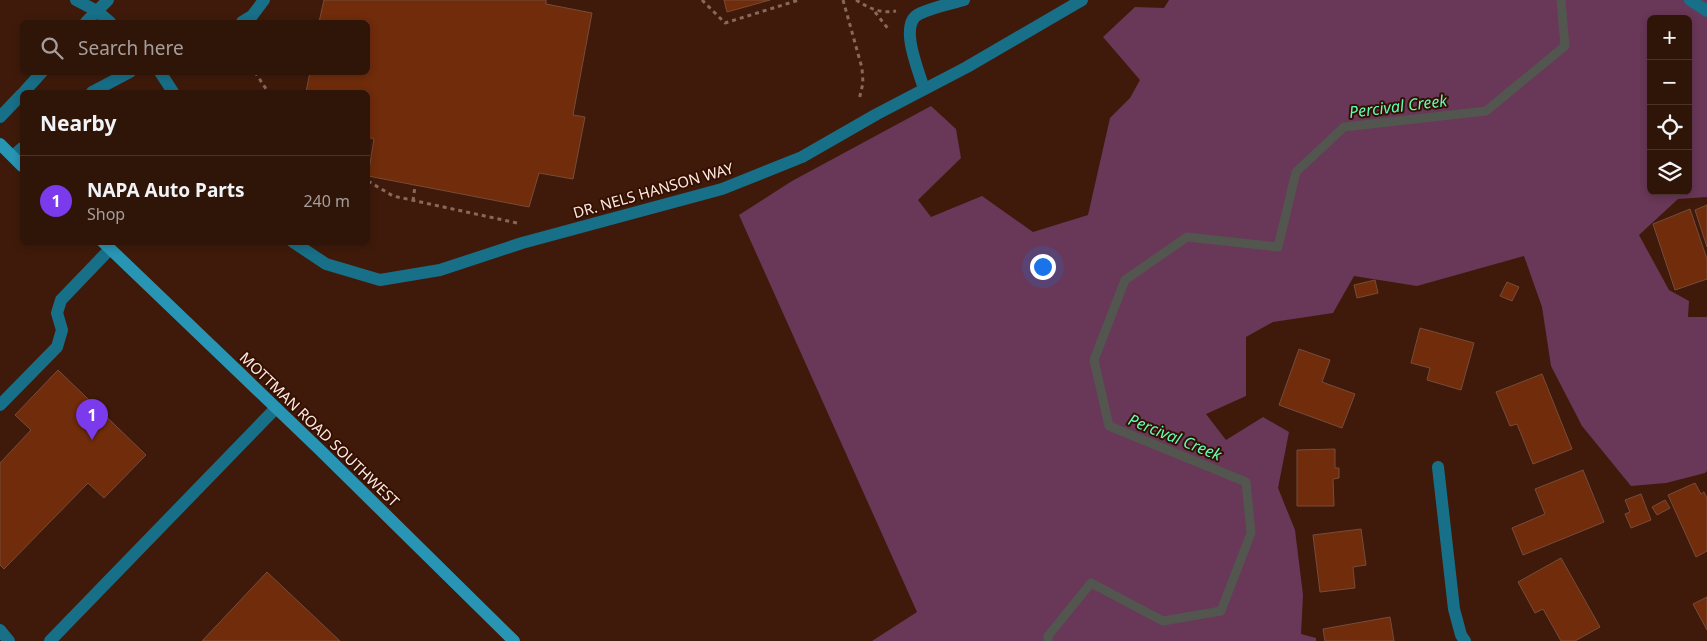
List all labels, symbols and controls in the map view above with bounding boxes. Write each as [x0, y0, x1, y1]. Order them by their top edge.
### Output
map controls [1647, 15, 1692, 195]
button: + [1647, 15, 1692, 60]
search box [20, 20, 370, 75]
icon: search [38, 34, 66, 62]
text: Search here [78, 35, 184, 61]
button: − [1647, 60, 1692, 105]
water label: Percival Creek [1348, 89, 1449, 123]
button: locate [1647, 105, 1692, 150]
text: Nearby [40, 109, 116, 137]
button: layers [1647, 150, 1692, 195]
street label: DR. NELS HANSON WAY [571, 157, 736, 222]
text: NAPA Auto Parts [87, 177, 245, 203]
text: 1 [51, 190, 61, 212]
text: 240 m [303, 190, 350, 212]
text: Shop [87, 203, 125, 225]
your location [1030, 254, 1056, 280]
street label: MOTTMAN ROAD SOUTHWEST [236, 347, 405, 511]
pin: 1 [76, 399, 108, 440]
water label: Percival Creek [1125, 408, 1226, 466]

